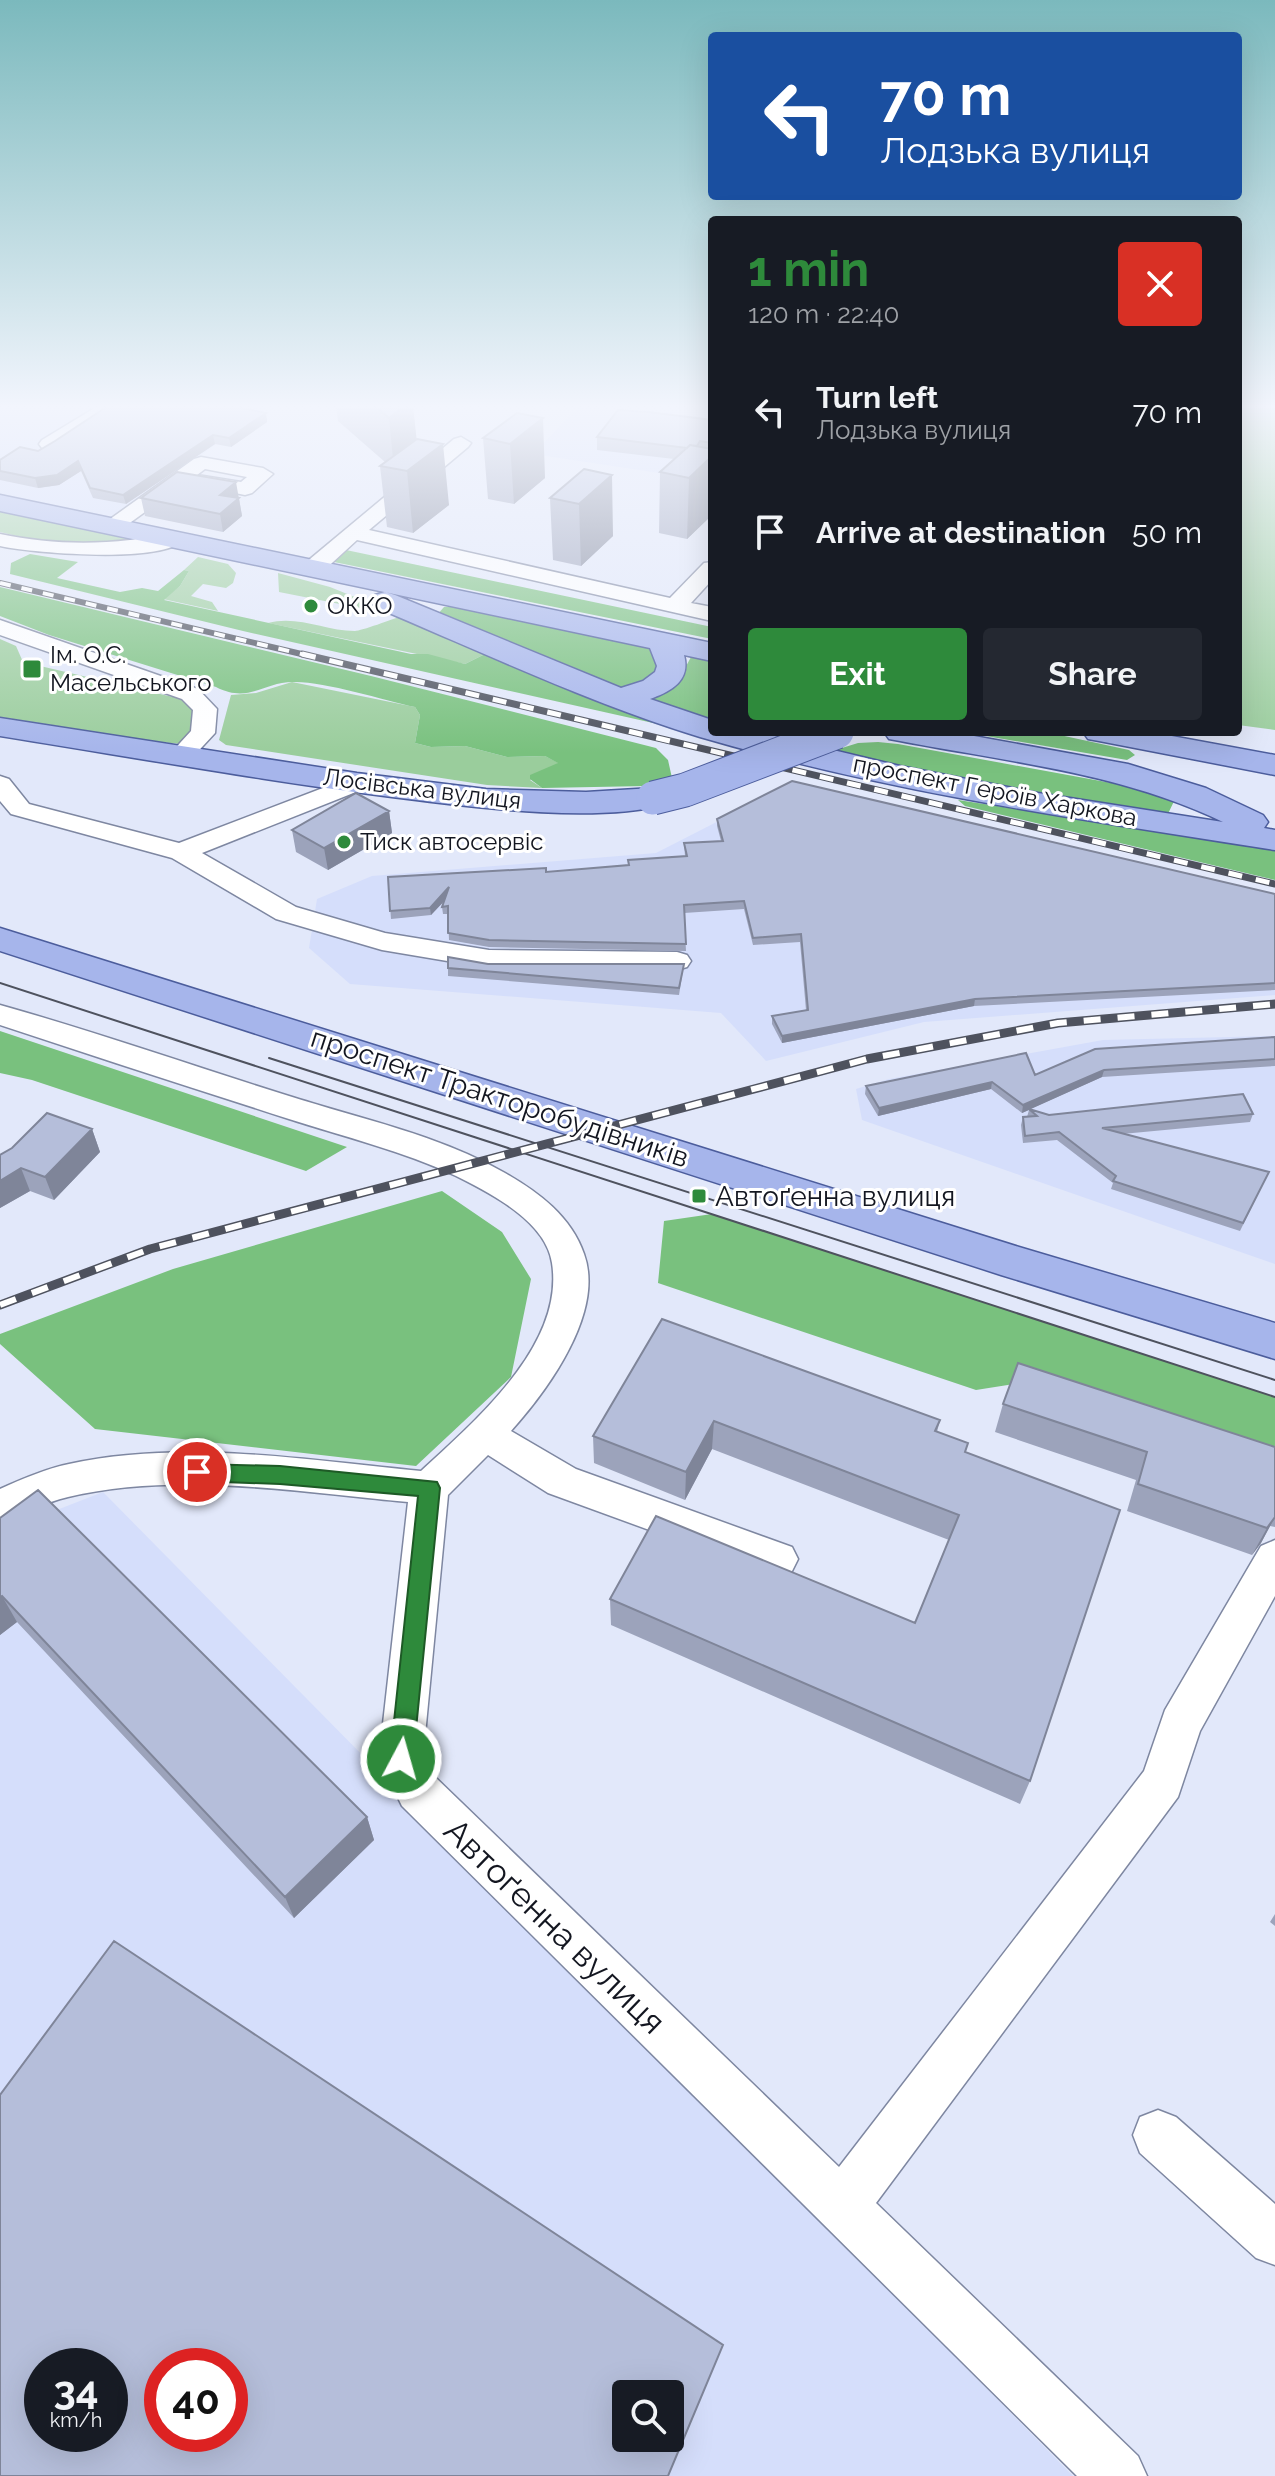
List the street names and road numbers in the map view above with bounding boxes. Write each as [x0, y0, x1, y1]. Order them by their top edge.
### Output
street label: проспект Героїв Харкова [851, 749, 1139, 832]
street label: Лосівська вулиця [321, 762, 523, 815]
street label: проспект Тракторобудівників [307, 1021, 693, 1174]
street label: Автоґенна вулиця [436, 1810, 674, 2042]

